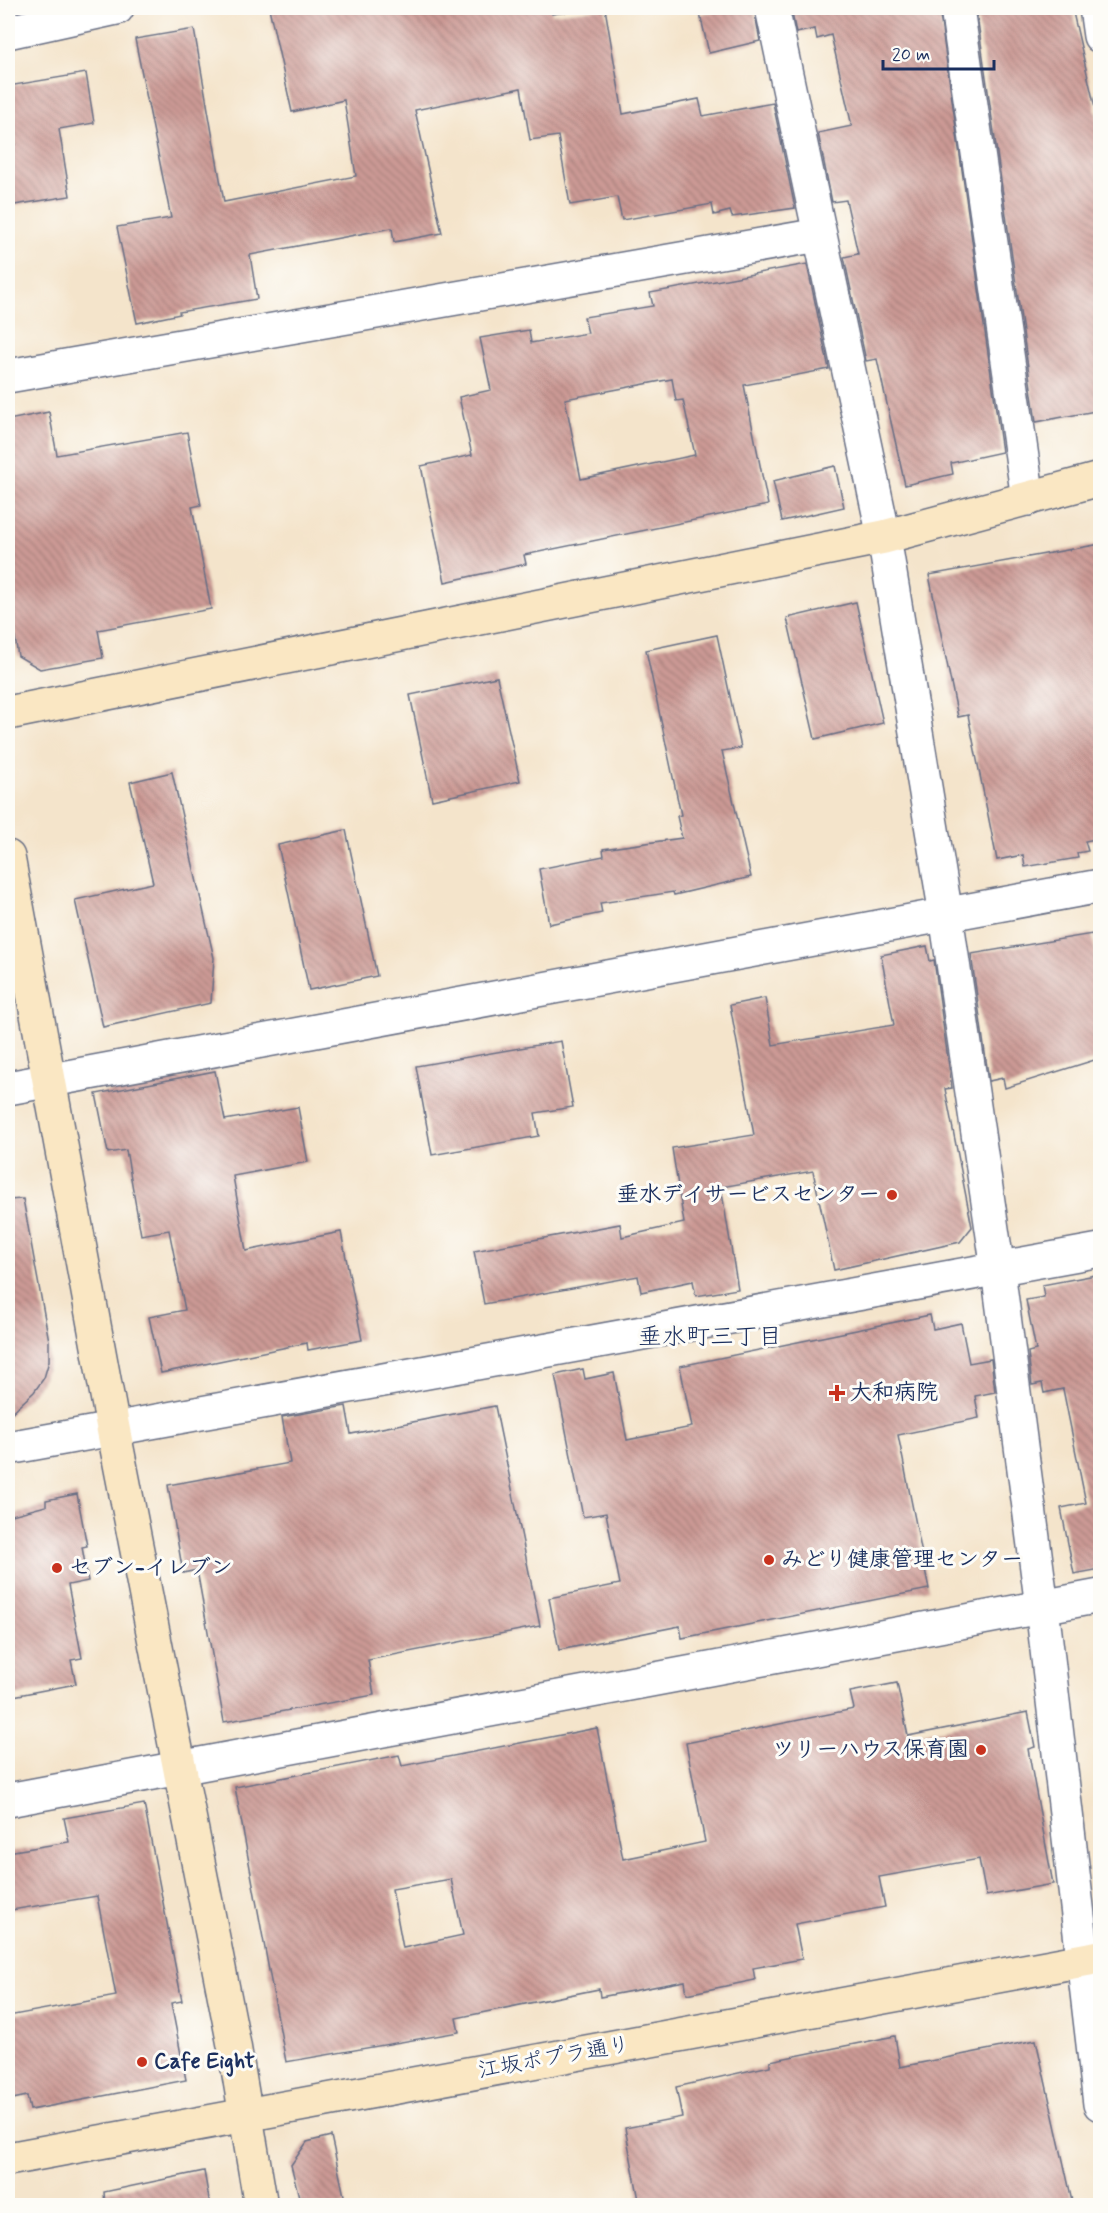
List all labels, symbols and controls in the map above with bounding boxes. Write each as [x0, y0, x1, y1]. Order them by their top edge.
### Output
scale bar [883, 33, 994, 71]
text: 20 m [892, 43, 930, 67]
place label: 垂水デイサービスセンター [617, 1181, 880, 1209]
marker: 垂水デイサービスセンター [885, 1188, 899, 1202]
district label: 垂水町三丁目 [638, 1322, 782, 1353]
place label: 大和病院 [850, 1379, 938, 1407]
marker: 大和病院 [828, 1384, 846, 1402]
place label: みどり健康管理センター [781, 1546, 1023, 1574]
marker: みどり健康管理センター [762, 1553, 776, 1567]
place label: セブン-イレブン [69, 1554, 233, 1582]
marker: セブン-イレブン [50, 1561, 64, 1575]
place label: ツリーハウス保育園 [772, 1736, 969, 1764]
marker: ツリーハウス保育園 [974, 1743, 988, 1757]
street label: 江坂ポプラ通り [476, 2031, 632, 2085]
place label: Cafe Eight [154, 2048, 255, 2077]
marker: Cafe Eight [135, 2055, 149, 2069]

